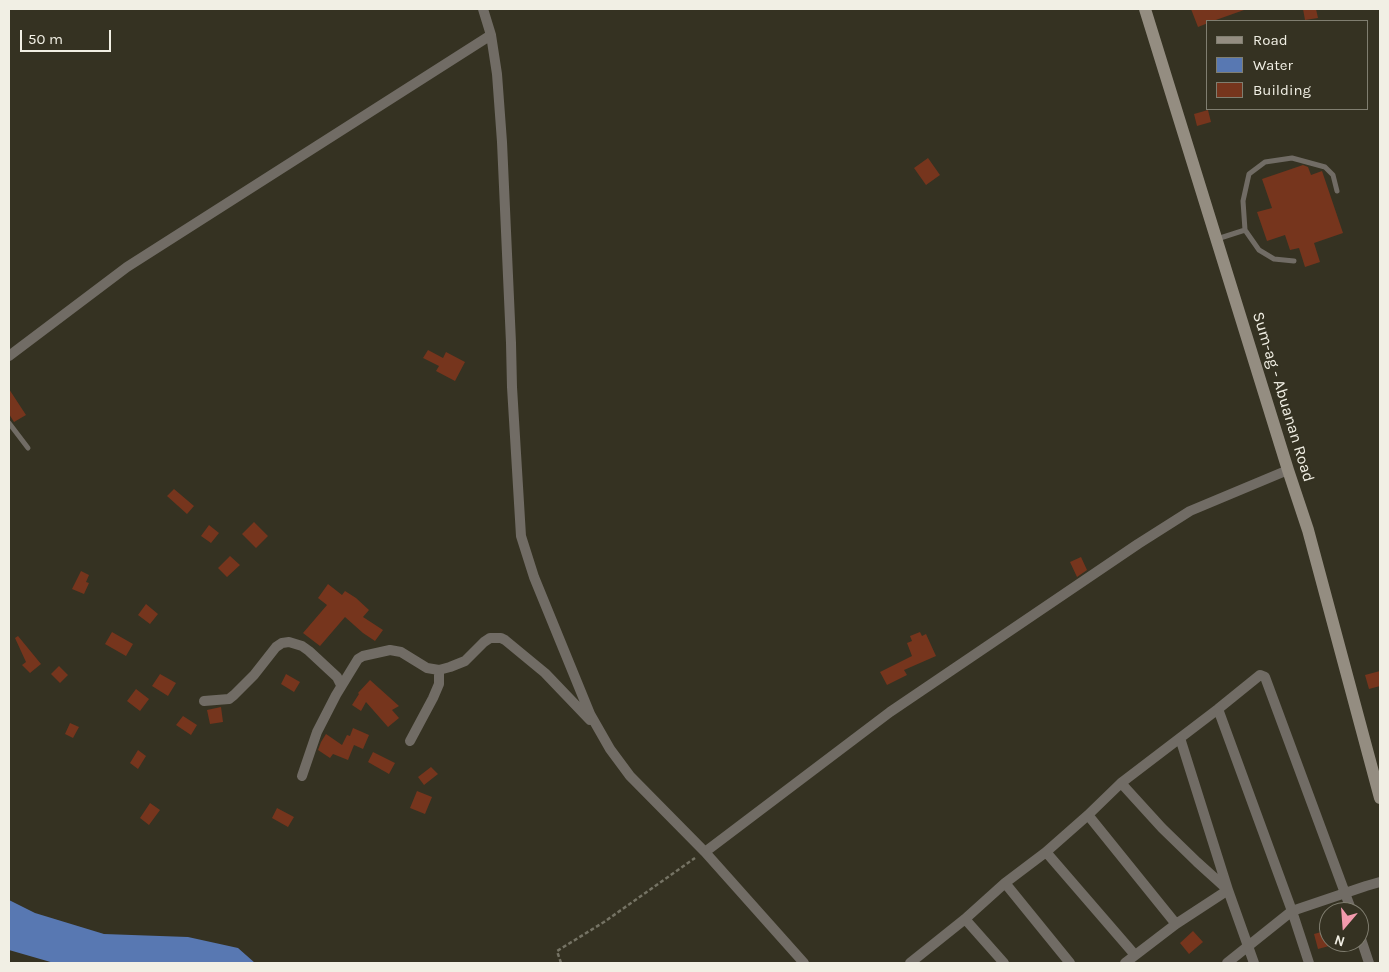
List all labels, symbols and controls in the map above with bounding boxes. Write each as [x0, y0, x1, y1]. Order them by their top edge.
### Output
scale bar [22, 20, 114, 52]
legend [1206, 20, 1369, 110]
text: 50 m [28, 30, 63, 48]
text: Road [1253, 31, 1288, 49]
text: Water [1253, 56, 1293, 74]
text: Building [1253, 81, 1311, 99]
street label: Sum-ag - Abuanan Road [1248, 310, 1318, 484]
north arrow [1319, 902, 1369, 952]
text: N [1332, 931, 1347, 950]

